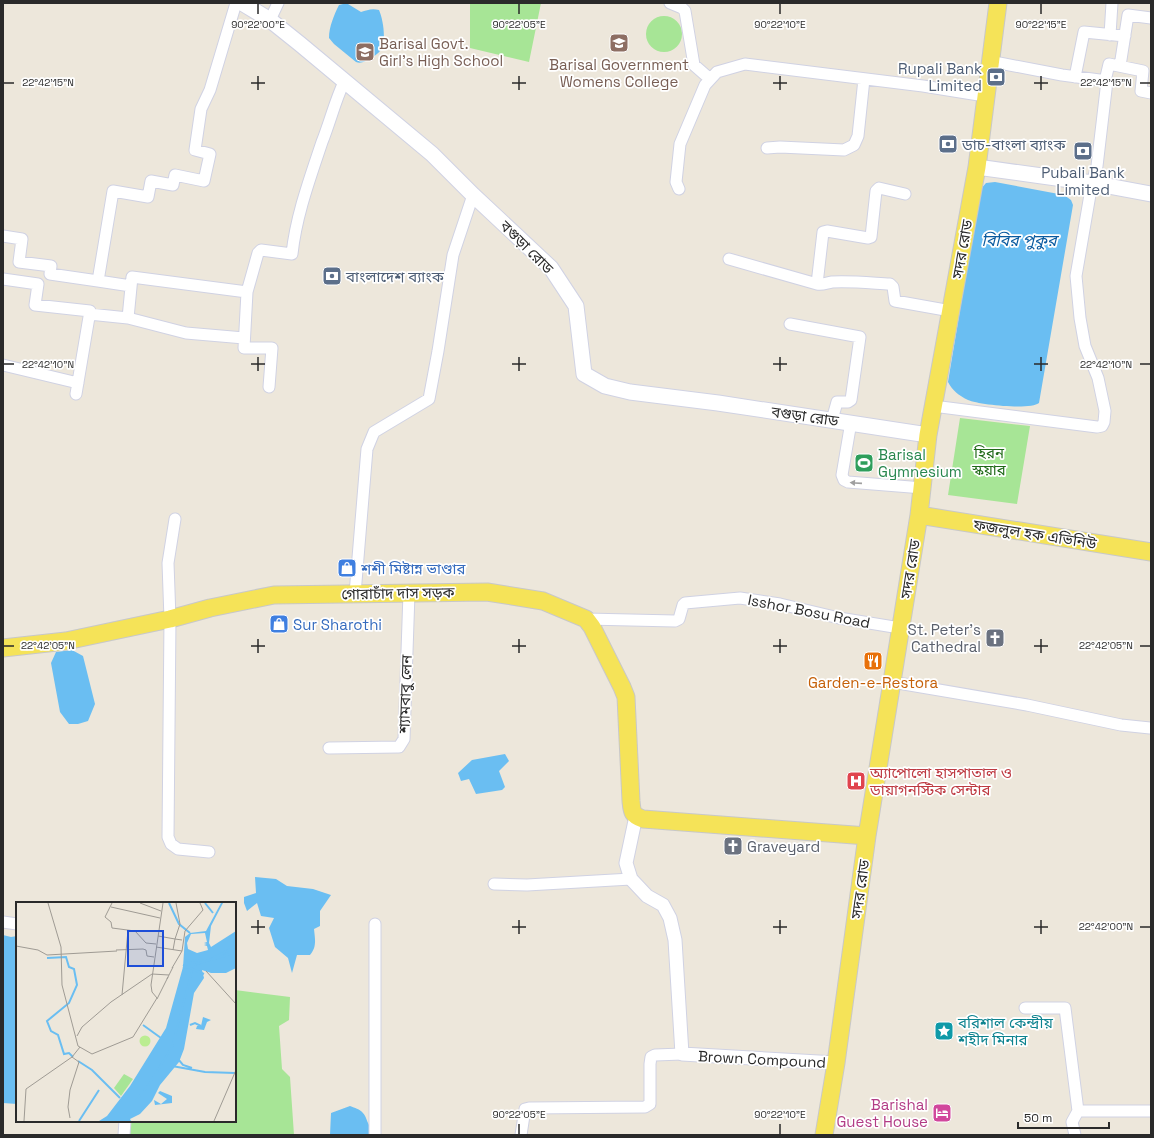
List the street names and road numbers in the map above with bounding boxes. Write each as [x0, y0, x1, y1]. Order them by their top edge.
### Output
street label: বগুড়া রোড [496, 216, 558, 278]
street label: সদর রোড [947, 218, 977, 281]
street label: বগুড়া রোড [769, 402, 840, 430]
street label: ফজলুল হক এভিনিউ [971, 515, 1098, 553]
street label: সদর রোড [896, 538, 924, 601]
street label: গোরাচাঁদ দাস সড়ক [341, 582, 456, 603]
street label: Isshor Bosu Road [746, 590, 872, 632]
street label: শ্যামবাবু লেন [394, 653, 416, 735]
street label: সদর রোড [846, 858, 874, 921]
street label: Brown Compound [697, 1046, 827, 1072]

